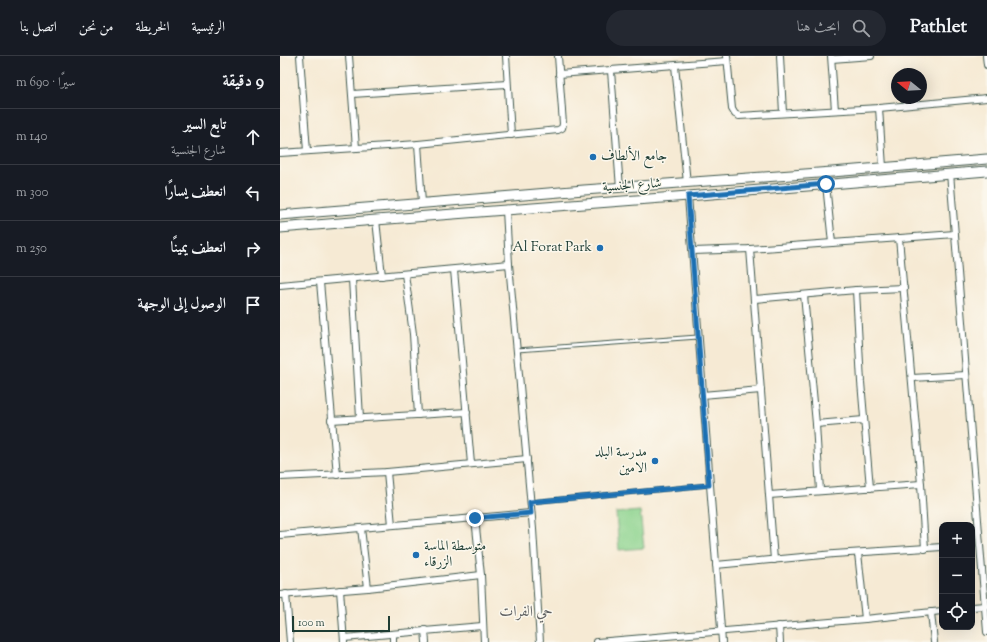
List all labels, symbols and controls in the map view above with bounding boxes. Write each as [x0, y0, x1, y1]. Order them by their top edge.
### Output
search box [606, 10, 886, 46]
text: Pathlet [910, 14, 967, 41]
text: ابحث هنا [797, 17, 840, 38]
icon: search [850, 17, 872, 39]
text: اتصل بنا [20, 18, 57, 38]
text: من نحن [79, 18, 113, 38]
text: الخريطة [135, 18, 170, 38]
text: الرئيسية [192, 18, 225, 38]
north arrow [891, 68, 927, 104]
text: 9 دقيقة [222, 70, 264, 94]
text: سيرًا · 690 m [16, 74, 75, 92]
text: تابع السير [184, 115, 226, 136]
icon: ahead [242, 126, 264, 148]
text: 140 m [16, 128, 47, 146]
text: شارع الجنسية [171, 142, 226, 160]
place label: جامع الألطاف [601, 145, 667, 169]
marker: جامع الألطاف [588, 152, 598, 162]
street label: شارع الجنسية [602, 174, 662, 198]
route start [817, 175, 835, 193]
text: انعطف يسارًا [165, 182, 226, 203]
icon: left [242, 182, 264, 204]
text: 300 m [16, 184, 48, 202]
text: انعطف يمينًا [171, 238, 226, 259]
icon: right [242, 238, 264, 260]
place label: Al Forat Park [512, 238, 592, 258]
text: 250 m [16, 240, 47, 258]
marker: Al Forat Park [595, 243, 605, 253]
text: الوصول إلى الوجهة [137, 294, 226, 315]
icon: arrive [242, 294, 264, 316]
place label: مدرسة البلد الامين [595, 443, 647, 479]
marker: مدرسة البلد الامين [650, 456, 660, 466]
route end [466, 509, 484, 527]
map controls [939, 522, 975, 630]
button: + [939, 522, 975, 558]
place label: متوسطة الماسة الزرقاء [424, 537, 486, 573]
marker: متوسطة الماسة الزرقاء [411, 550, 421, 560]
button: − [939, 558, 975, 594]
button: locate [939, 594, 975, 630]
district label: حي الفرات [499, 602, 553, 623]
scale bar [292, 614, 390, 633]
text: 100 m [298, 615, 325, 631]

